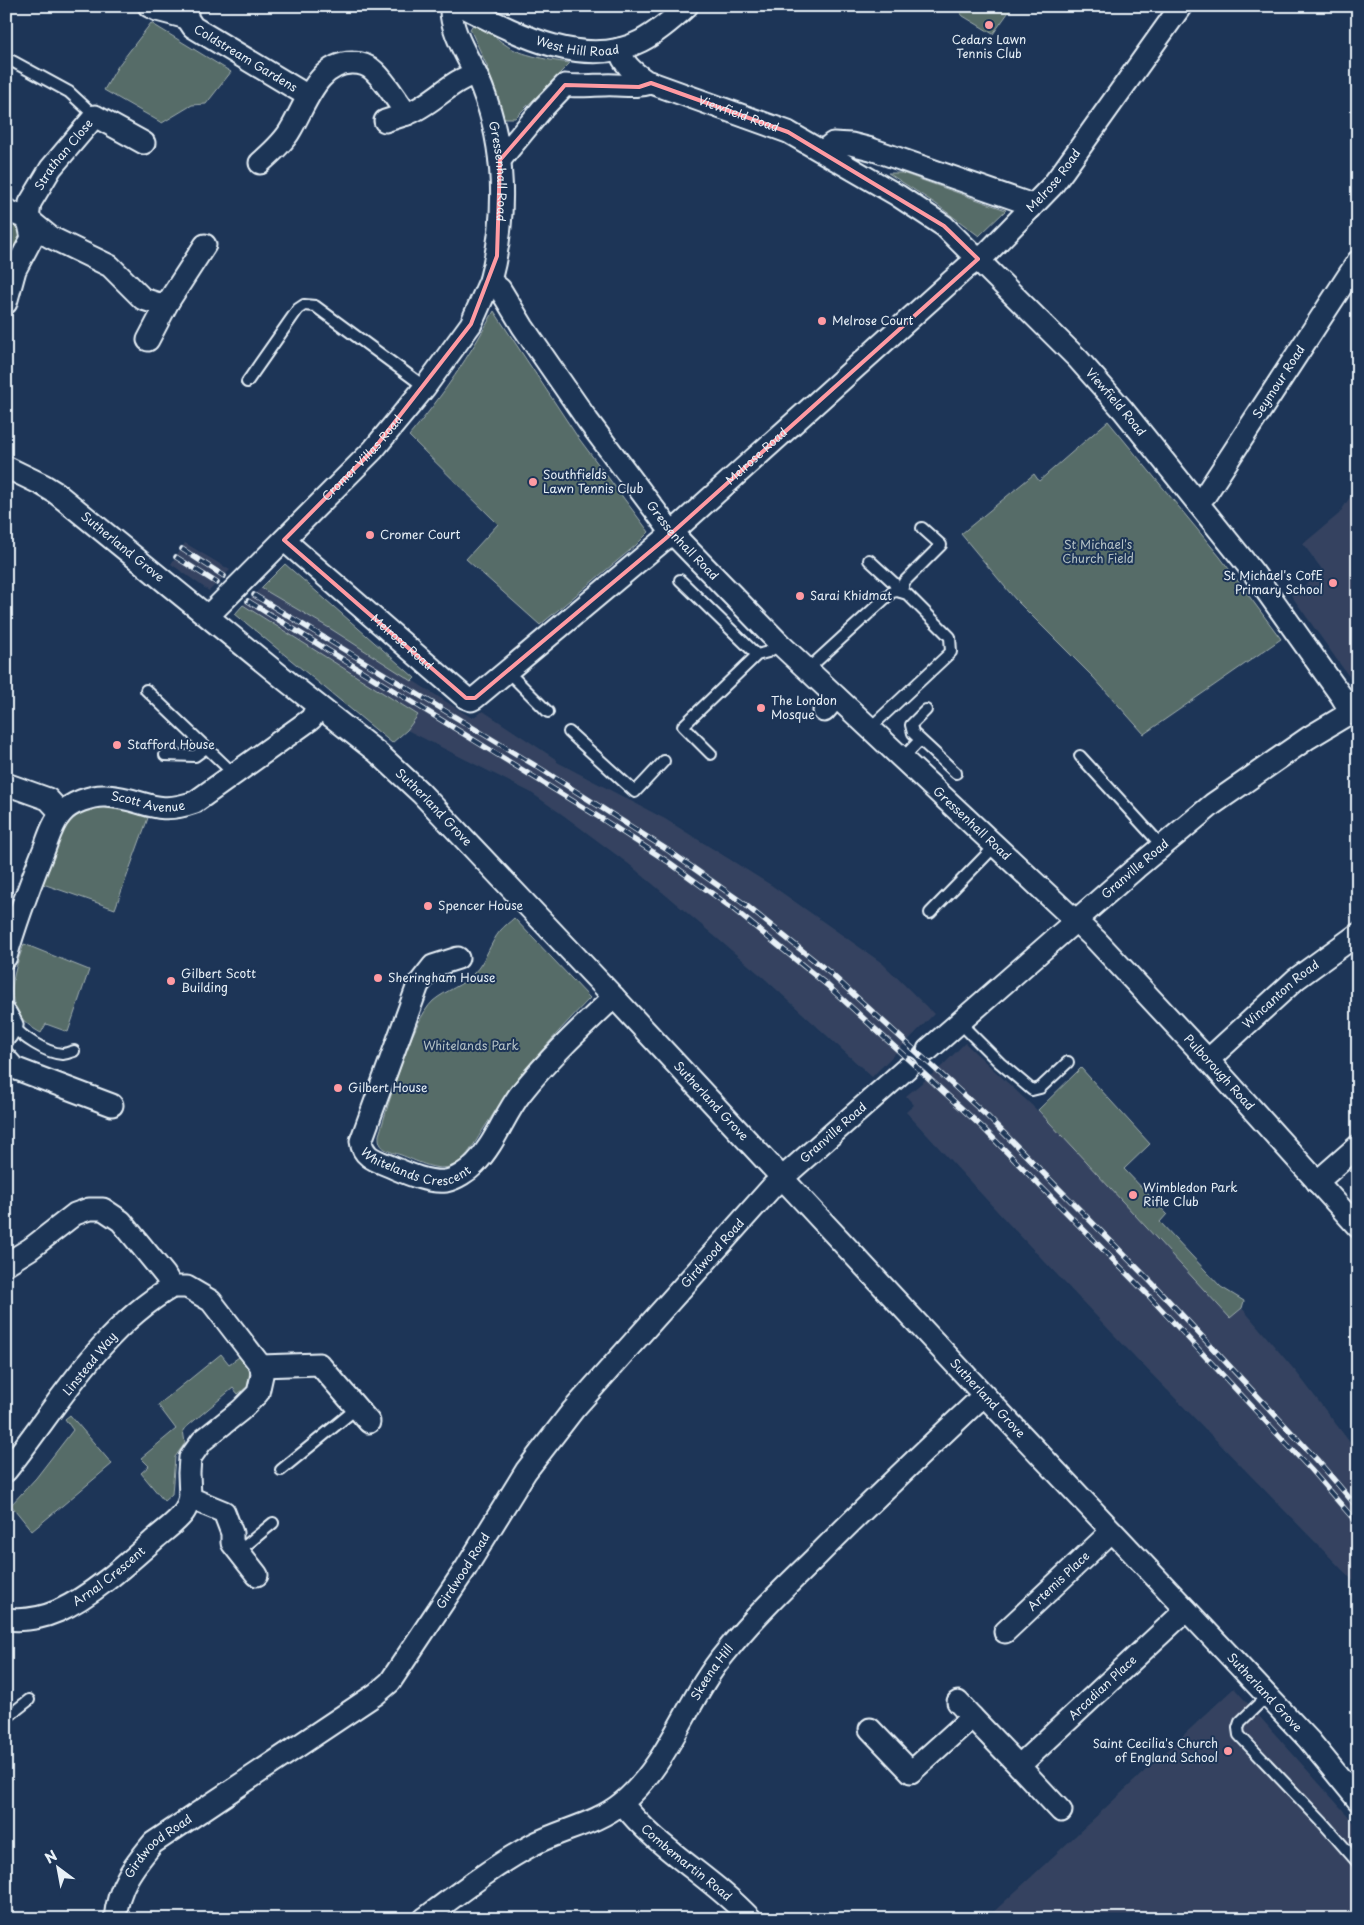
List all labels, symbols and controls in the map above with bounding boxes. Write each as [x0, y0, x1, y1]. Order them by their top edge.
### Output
marker: Cedars Lawn Tennis Club [983, 19, 995, 31]
street label: Coldstream Gardens [191, 20, 302, 96]
place label: Cedars Lawn Tennis Club [952, 30, 1026, 62]
street label: West Hill Road [534, 31, 621, 60]
street label: Viewfield Road [696, 90, 782, 136]
street label: Strathan Close [30, 115, 97, 194]
street label: Gressenhall Road [485, 119, 512, 222]
street label: Melrose Road [1021, 145, 1084, 216]
place label: Melrose Court [832, 311, 914, 329]
marker: Melrose Court [816, 315, 828, 327]
street label: Seymour Road [1248, 341, 1309, 422]
street label: Viewfield Road [1082, 364, 1151, 440]
street label: Cromer Villas Road [317, 411, 406, 505]
street label: Melrose Road [721, 423, 791, 488]
place label: Southfields Lawn Tennis Club [543, 465, 644, 497]
marker: Southfields Lawn Tennis Club [527, 476, 539, 488]
street label: Gressenhall Road [643, 497, 723, 584]
street label: Sutherland Grove [78, 507, 168, 586]
place label: Cromer Court [380, 525, 461, 543]
marker: Cromer Court [364, 529, 376, 541]
park label: St Michael's Church Field [1062, 535, 1134, 567]
place label: St Michael's CofE Primary School [1223, 566, 1323, 598]
marker: St Michael's CofE Primary School [1327, 577, 1339, 589]
place label: Sarai Khidmat [810, 586, 892, 604]
marker: Sarai Khidmat [794, 590, 806, 602]
street label: Melrose Road [367, 609, 438, 674]
place label: The London Mosque [771, 691, 837, 723]
marker: The London Mosque [755, 702, 767, 714]
place label: Stafford House [127, 735, 215, 753]
marker: Stafford House [111, 739, 123, 751]
street label: Sutherland Grove [392, 764, 477, 850]
street label: Gressenhall Road [929, 782, 1015, 864]
street label: Scott Avenue [110, 786, 187, 816]
street label: Granville Road [1097, 834, 1172, 903]
place label: Spencer House [438, 896, 524, 914]
marker: Spencer House [422, 900, 434, 912]
street label: Wincanton Road [1238, 955, 1322, 1032]
place label: Gilbert Scott Building [181, 964, 256, 996]
place label: Sheringham House [388, 968, 496, 986]
marker: Sheringham House [372, 972, 384, 984]
marker: Gilbert Scott Building [165, 975, 177, 987]
street label: Pulborough Road [1180, 1030, 1259, 1114]
park label: Whitelands Park [423, 1036, 519, 1054]
street label: Sutherland Grove [670, 1057, 753, 1144]
place label: Gilbert House [348, 1078, 428, 1096]
marker: Gilbert House [332, 1082, 344, 1094]
street label: Granville Road [795, 1098, 870, 1167]
street label: Whitelands Crescent [357, 1143, 474, 1189]
place label: Wimbledon Park Rifle Club [1143, 1178, 1238, 1210]
marker: Wimbledon Park Rifle Club [1127, 1189, 1139, 1201]
street label: Girdwood Road [676, 1214, 748, 1291]
street label: Linstead Way [58, 1328, 121, 1399]
street label: Sutherland Grove [946, 1354, 1030, 1441]
street label: Girdwood Road [431, 1529, 494, 1612]
street label: Arnal Crescent [69, 1542, 149, 1610]
street label: Artemis Place [1023, 1547, 1093, 1614]
street label: Skeena Hill [686, 1640, 737, 1703]
street label: Sutherland Grove [1223, 1648, 1307, 1735]
street label: Arcadian Place [1064, 1651, 1140, 1724]
place label: Saint Cecilia's Church of England School [1093, 1734, 1218, 1766]
marker: Saint Cecilia's Church of England School [1222, 1745, 1234, 1757]
street label: Girdwood Road [119, 1809, 195, 1881]
street label: Combemartin Road [637, 1819, 736, 1905]
north arrow [32, 1842, 82, 1892]
text: N [41, 1845, 61, 1868]

